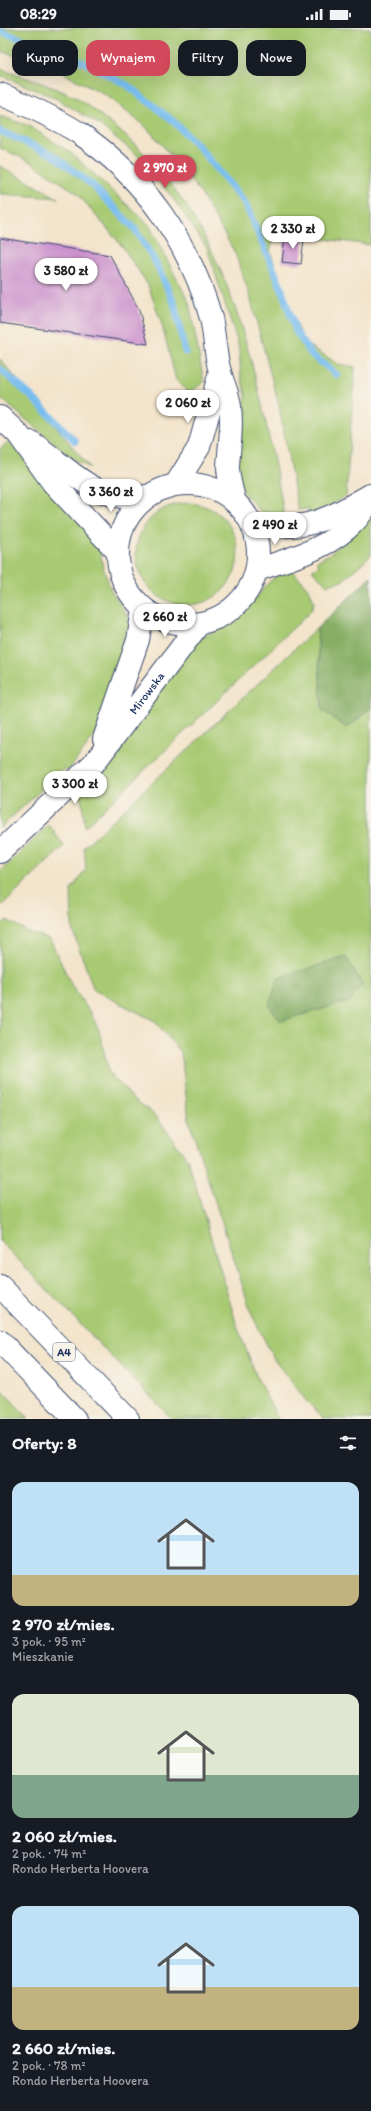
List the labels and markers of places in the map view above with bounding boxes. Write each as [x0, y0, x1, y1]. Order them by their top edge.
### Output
pin: 2 970 zł [124, 155, 206, 189]
pin: 2 330 zł [252, 216, 334, 250]
pin: 3 580 zł [25, 258, 107, 292]
pin: 2 060 zł [147, 390, 229, 424]
pin: 3 360 zł [70, 479, 152, 513]
pin: 2 490 zł [234, 512, 316, 546]
pin: 2 660 zł [124, 604, 206, 638]
pin: 3 300 zł [34, 771, 116, 805]

